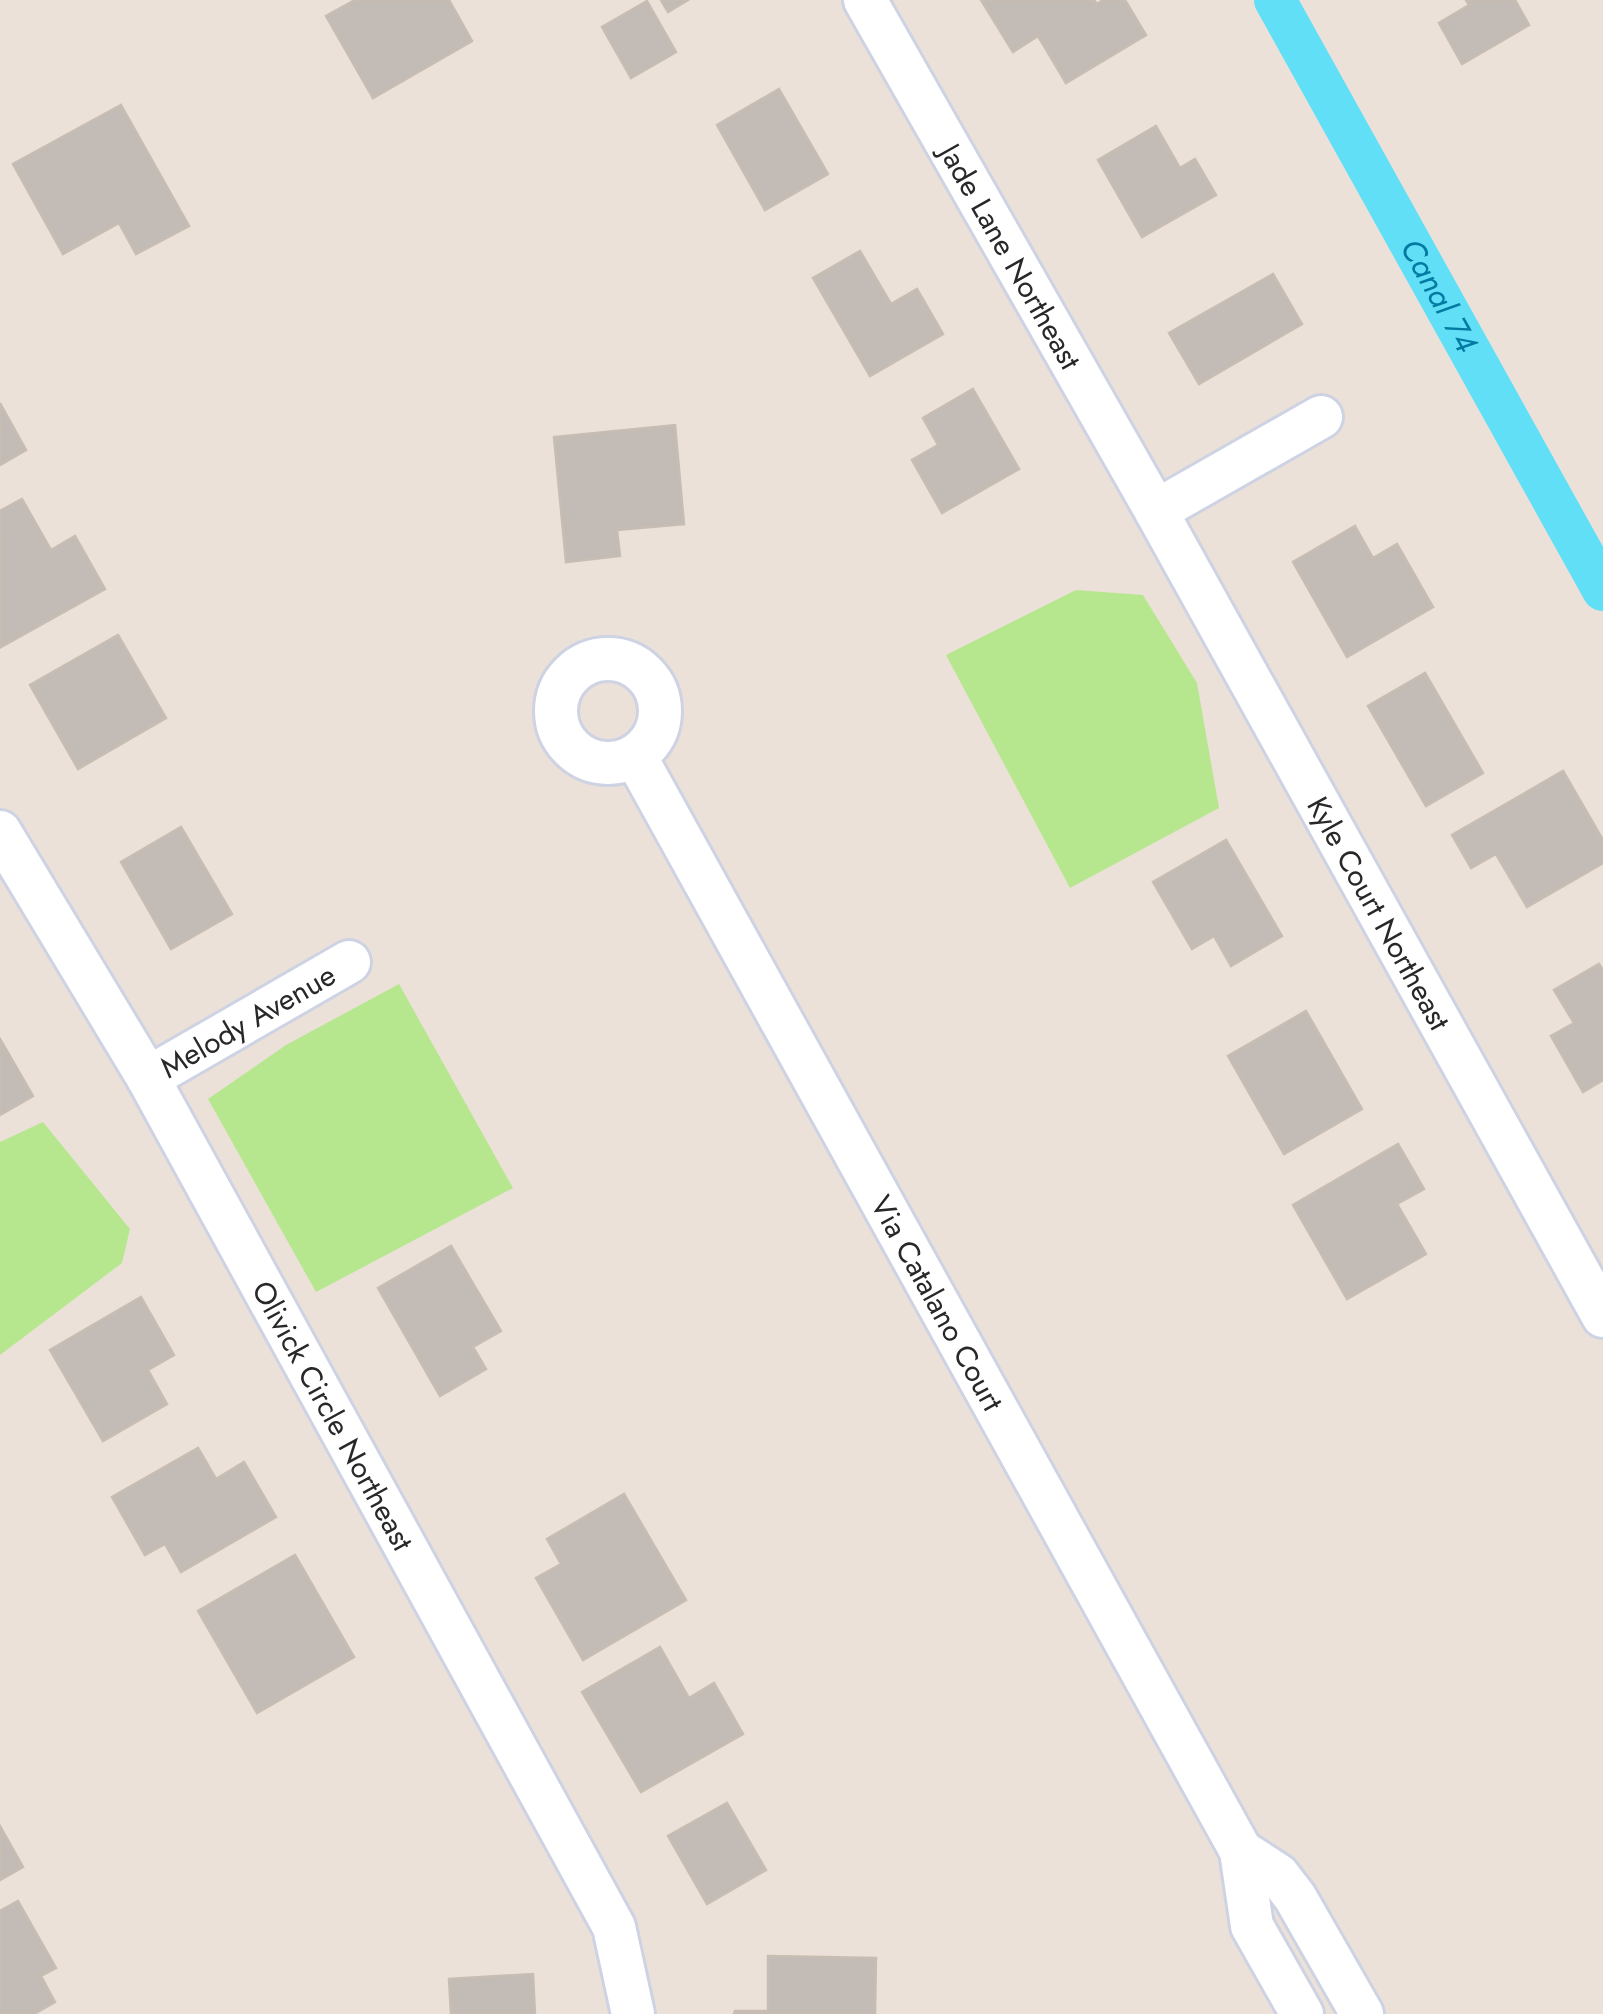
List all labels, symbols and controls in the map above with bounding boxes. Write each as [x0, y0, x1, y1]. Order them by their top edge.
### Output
street label: Jade Lane Northeast [928, 132, 1093, 378]
water label: Canal 74 [1389, 230, 1490, 361]
street label: Kyle Court Northeast [1297, 788, 1462, 1038]
street label: Melody Avenue [152, 953, 343, 1088]
street label: Via Catalano Court [861, 1187, 1015, 1419]
street label: Olivick Circle Northeast [242, 1273, 425, 1559]

